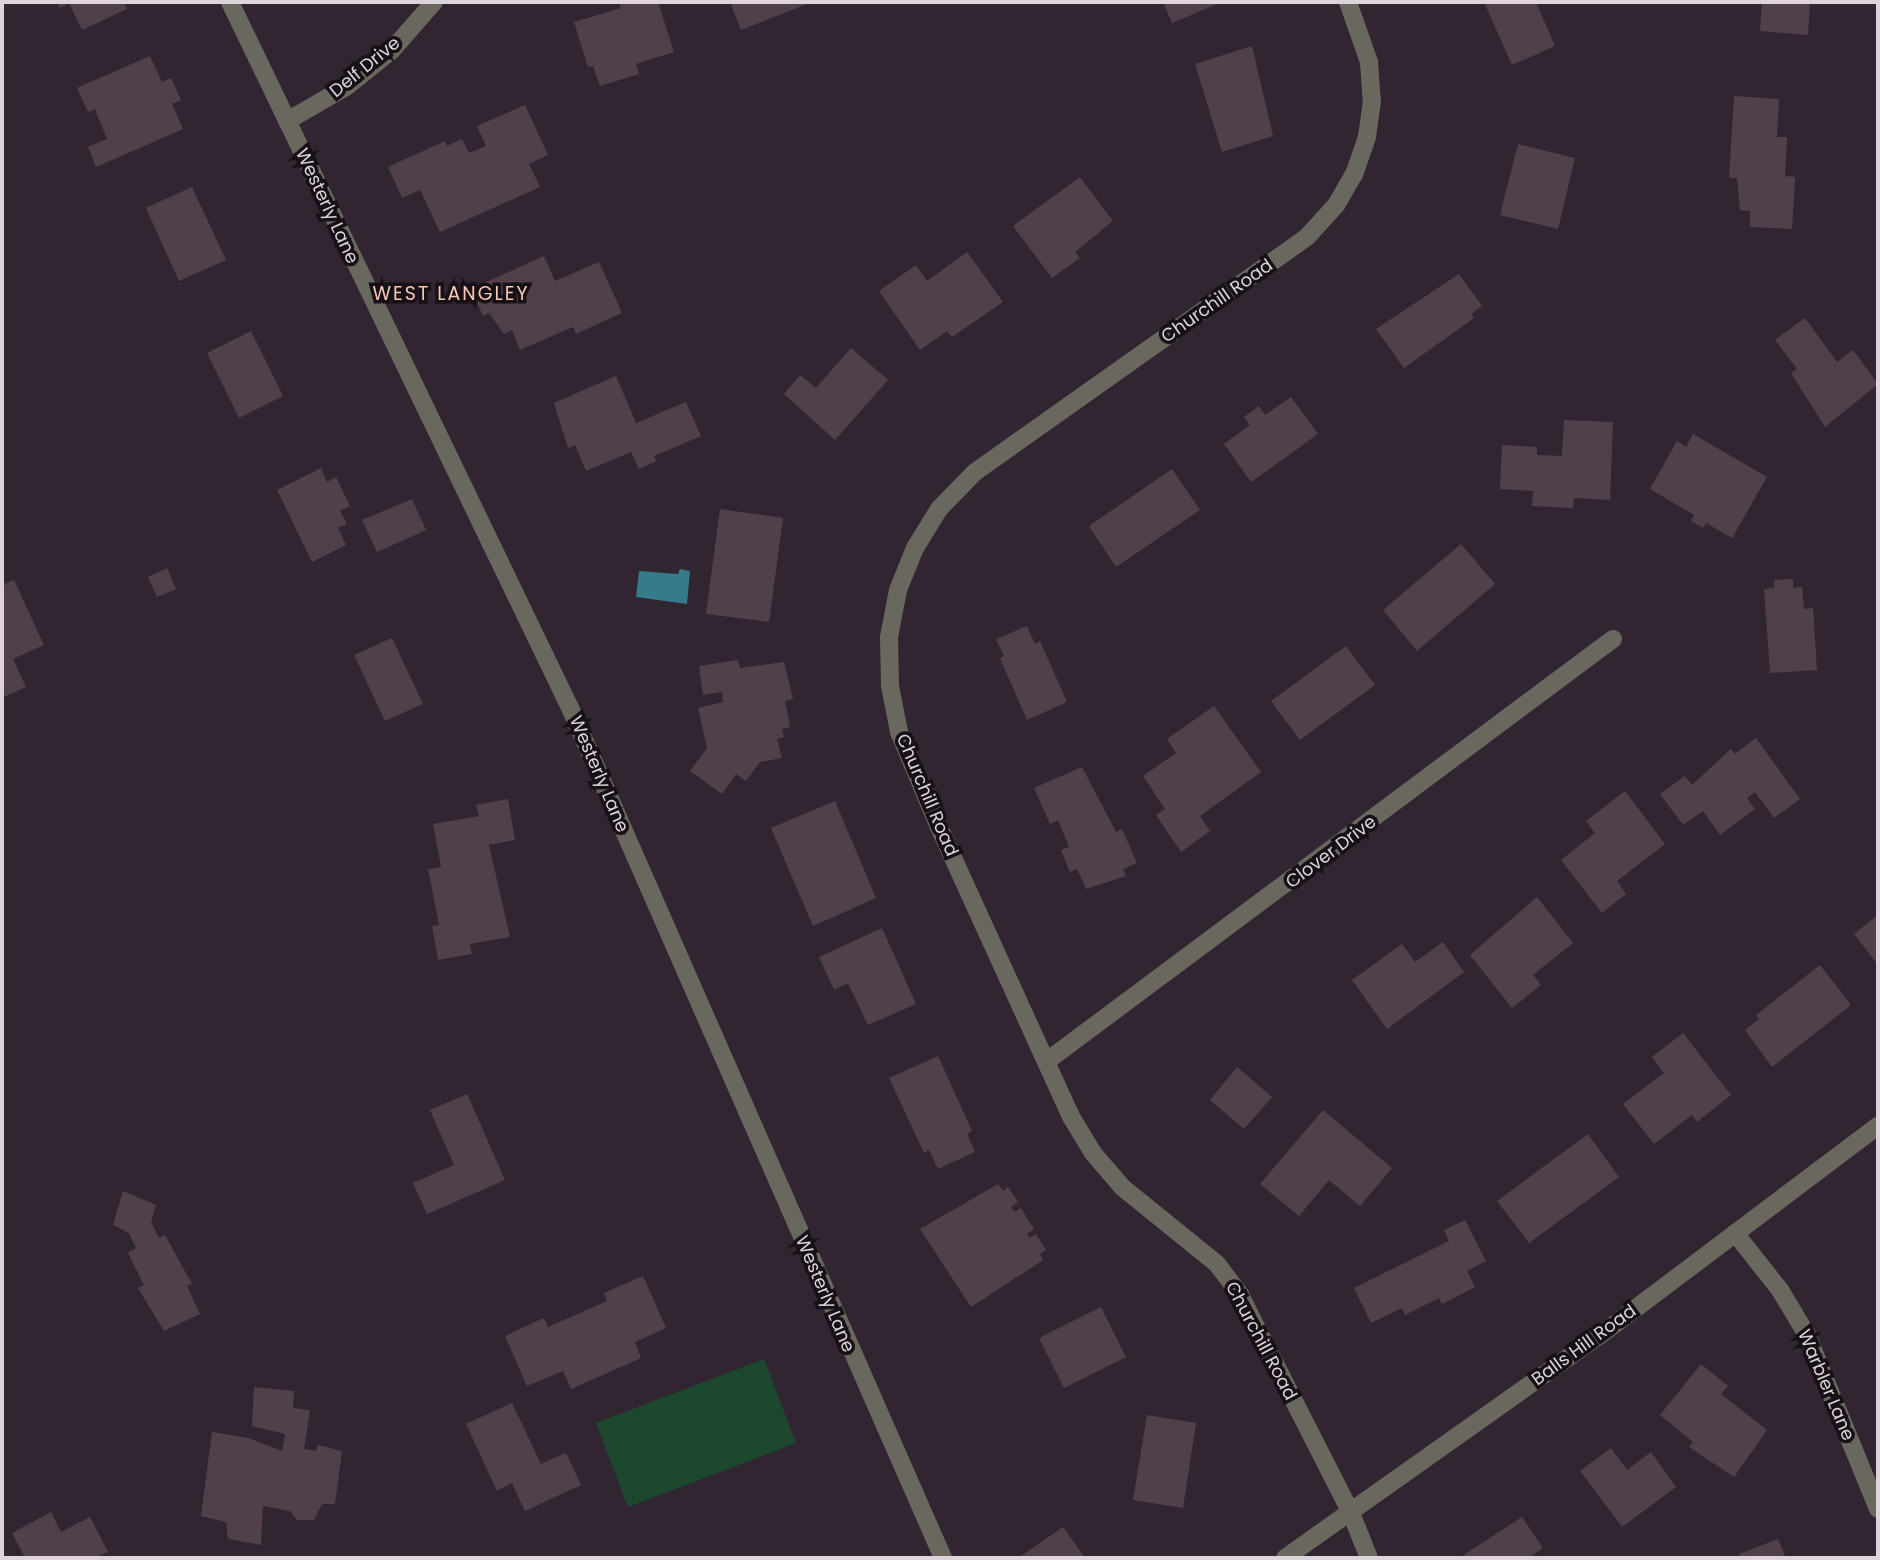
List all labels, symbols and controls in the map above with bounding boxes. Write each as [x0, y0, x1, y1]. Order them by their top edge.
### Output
street label: Delf Drive [325, 32, 405, 102]
street label: Westerly Lane [291, 145, 363, 267]
street label: Churchill Road [1157, 255, 1277, 347]
district label: WEST LANGLEY [374, 283, 528, 305]
street label: Westerly Lane [565, 712, 633, 836]
street label: Churchill Road [891, 730, 963, 860]
street label: Clover Drive [1281, 811, 1381, 893]
street label: Westerly Lane [791, 1232, 859, 1356]
street label: Churchill Road [1221, 1278, 1301, 1404]
street label: Balls Hill Road [1528, 1300, 1640, 1390]
street label: Warbler Lane [1793, 1326, 1859, 1444]

